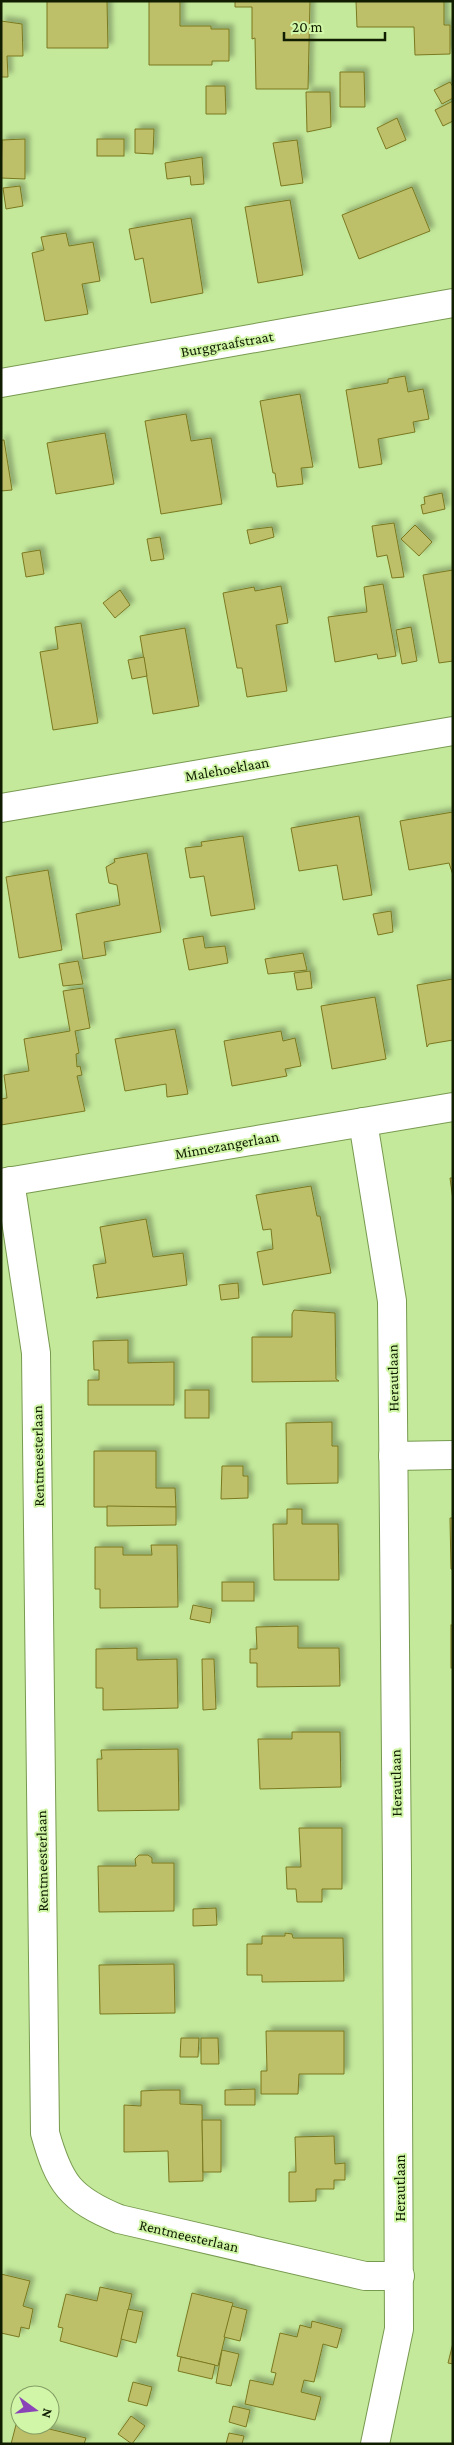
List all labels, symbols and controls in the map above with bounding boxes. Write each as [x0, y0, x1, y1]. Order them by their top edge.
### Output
scale bar [284, 10, 385, 42]
text: 20 m [292, 19, 323, 35]
street label: Burggraafstraat [179, 328, 276, 361]
street label: Malehoeklaan [184, 754, 270, 784]
street label: Minnezangerlaan [174, 1128, 280, 1163]
street label: Herautlaan [384, 1344, 402, 1412]
street label: Rentmeesterlaan [29, 1405, 47, 1507]
street label: Herautlaan [387, 1749, 405, 1817]
street label: Rentmeesterlaan [33, 1810, 51, 1912]
street label: Herautlaan [392, 2154, 408, 2222]
street label: Rentmeesterlaan [138, 2217, 240, 2255]
north arrow [10, 2385, 60, 2435]
text: N [38, 2407, 57, 2420]

